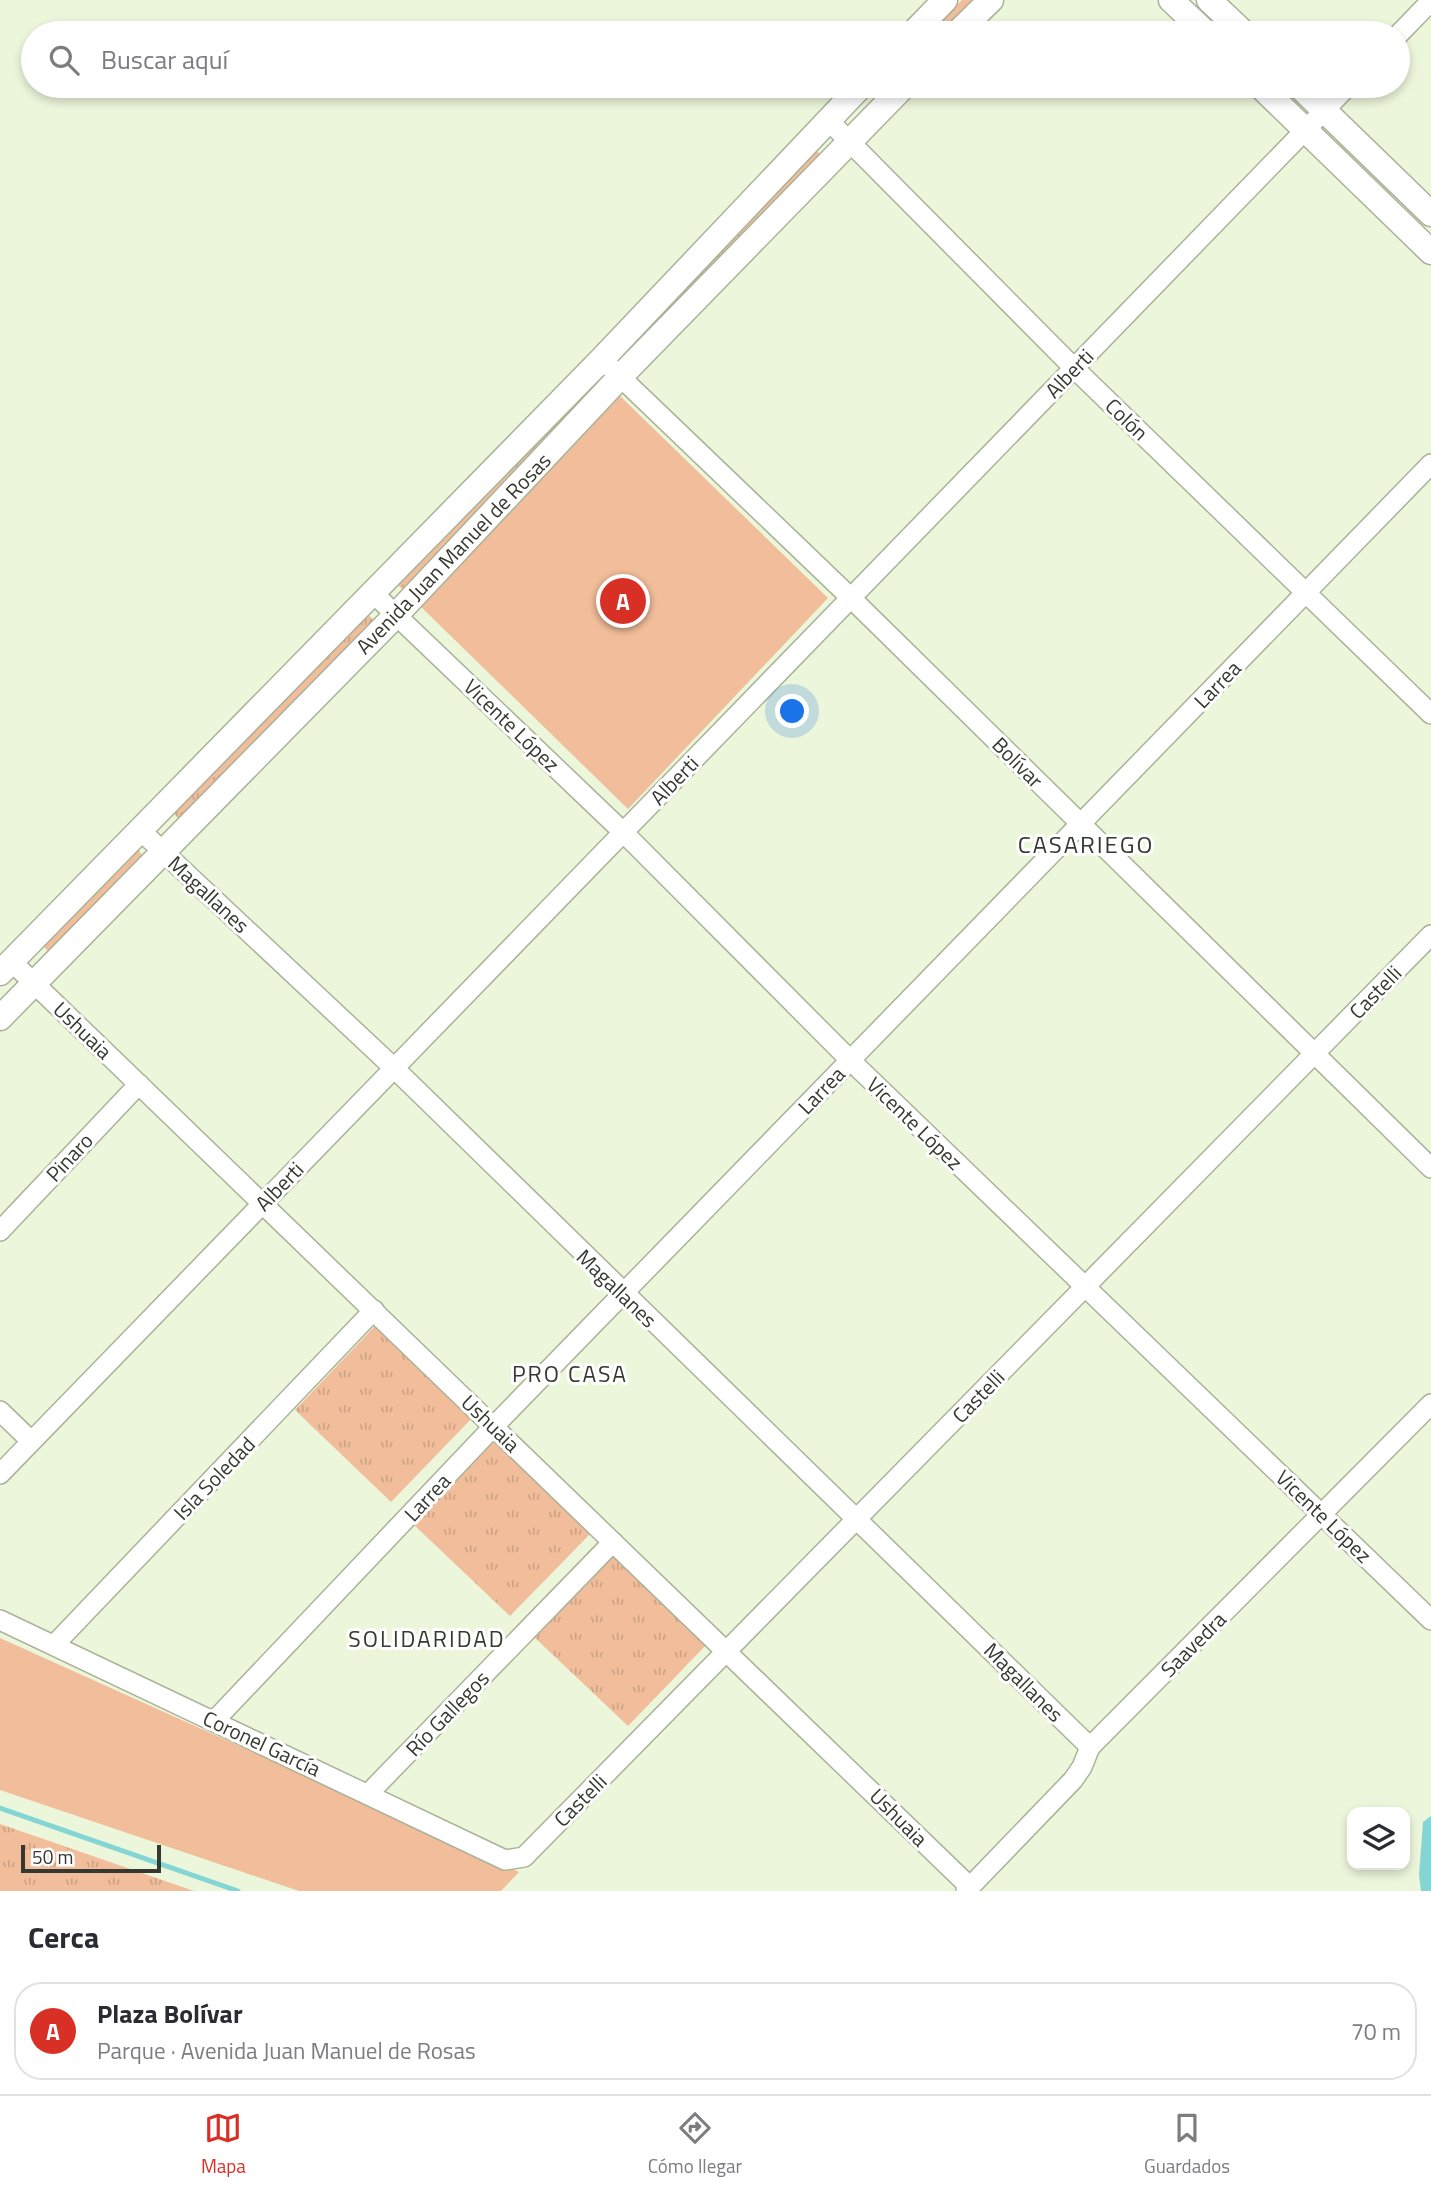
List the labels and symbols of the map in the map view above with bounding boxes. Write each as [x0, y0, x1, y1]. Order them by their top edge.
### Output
street label: Alberti [1037, 341, 1101, 405]
street label: Colón [1098, 390, 1156, 448]
street label: Avenida Juan Manuel de Rosas [348, 445, 558, 661]
pin: A [600, 575, 646, 627]
street label: Larrea [1186, 652, 1248, 715]
street label: Vicente López [457, 671, 567, 779]
your location [775, 694, 809, 728]
street label: Bolívar [985, 729, 1051, 795]
street label: Alberti [642, 748, 706, 812]
district label: CASARIEGO [1018, 826, 1154, 862]
street label: Magallanes [161, 848, 257, 940]
street label: Castelli [1341, 958, 1409, 1026]
street label: Ushuaia [46, 994, 120, 1067]
street label: Larrea [790, 1058, 852, 1121]
street label: Vicente López [860, 1069, 970, 1177]
street label: Pinaro [38, 1125, 100, 1189]
street label: Alberti [247, 1154, 311, 1218]
street label: Magallanes [569, 1241, 665, 1335]
district label: PRO CASA [512, 1356, 628, 1391]
street label: Castelli [944, 1362, 1012, 1430]
street label: Ushuaia [454, 1387, 528, 1460]
street label: Isla Soledad [166, 1429, 262, 1527]
street label: Vicente López [1269, 1462, 1379, 1570]
street label: Larrea [396, 1465, 458, 1528]
street label: Saavedra [1153, 1603, 1234, 1684]
district label: SOLIDARIDAD [348, 1621, 506, 1656]
street label: Magallanes [977, 1635, 1071, 1729]
street label: Río Gallegos [398, 1663, 496, 1763]
street label: Coronel García [198, 1702, 327, 1784]
street label: Castelli [546, 1766, 614, 1834]
street label: Ushuaia [862, 1780, 936, 1854]
scale bar [21, 1842, 161, 1874]

